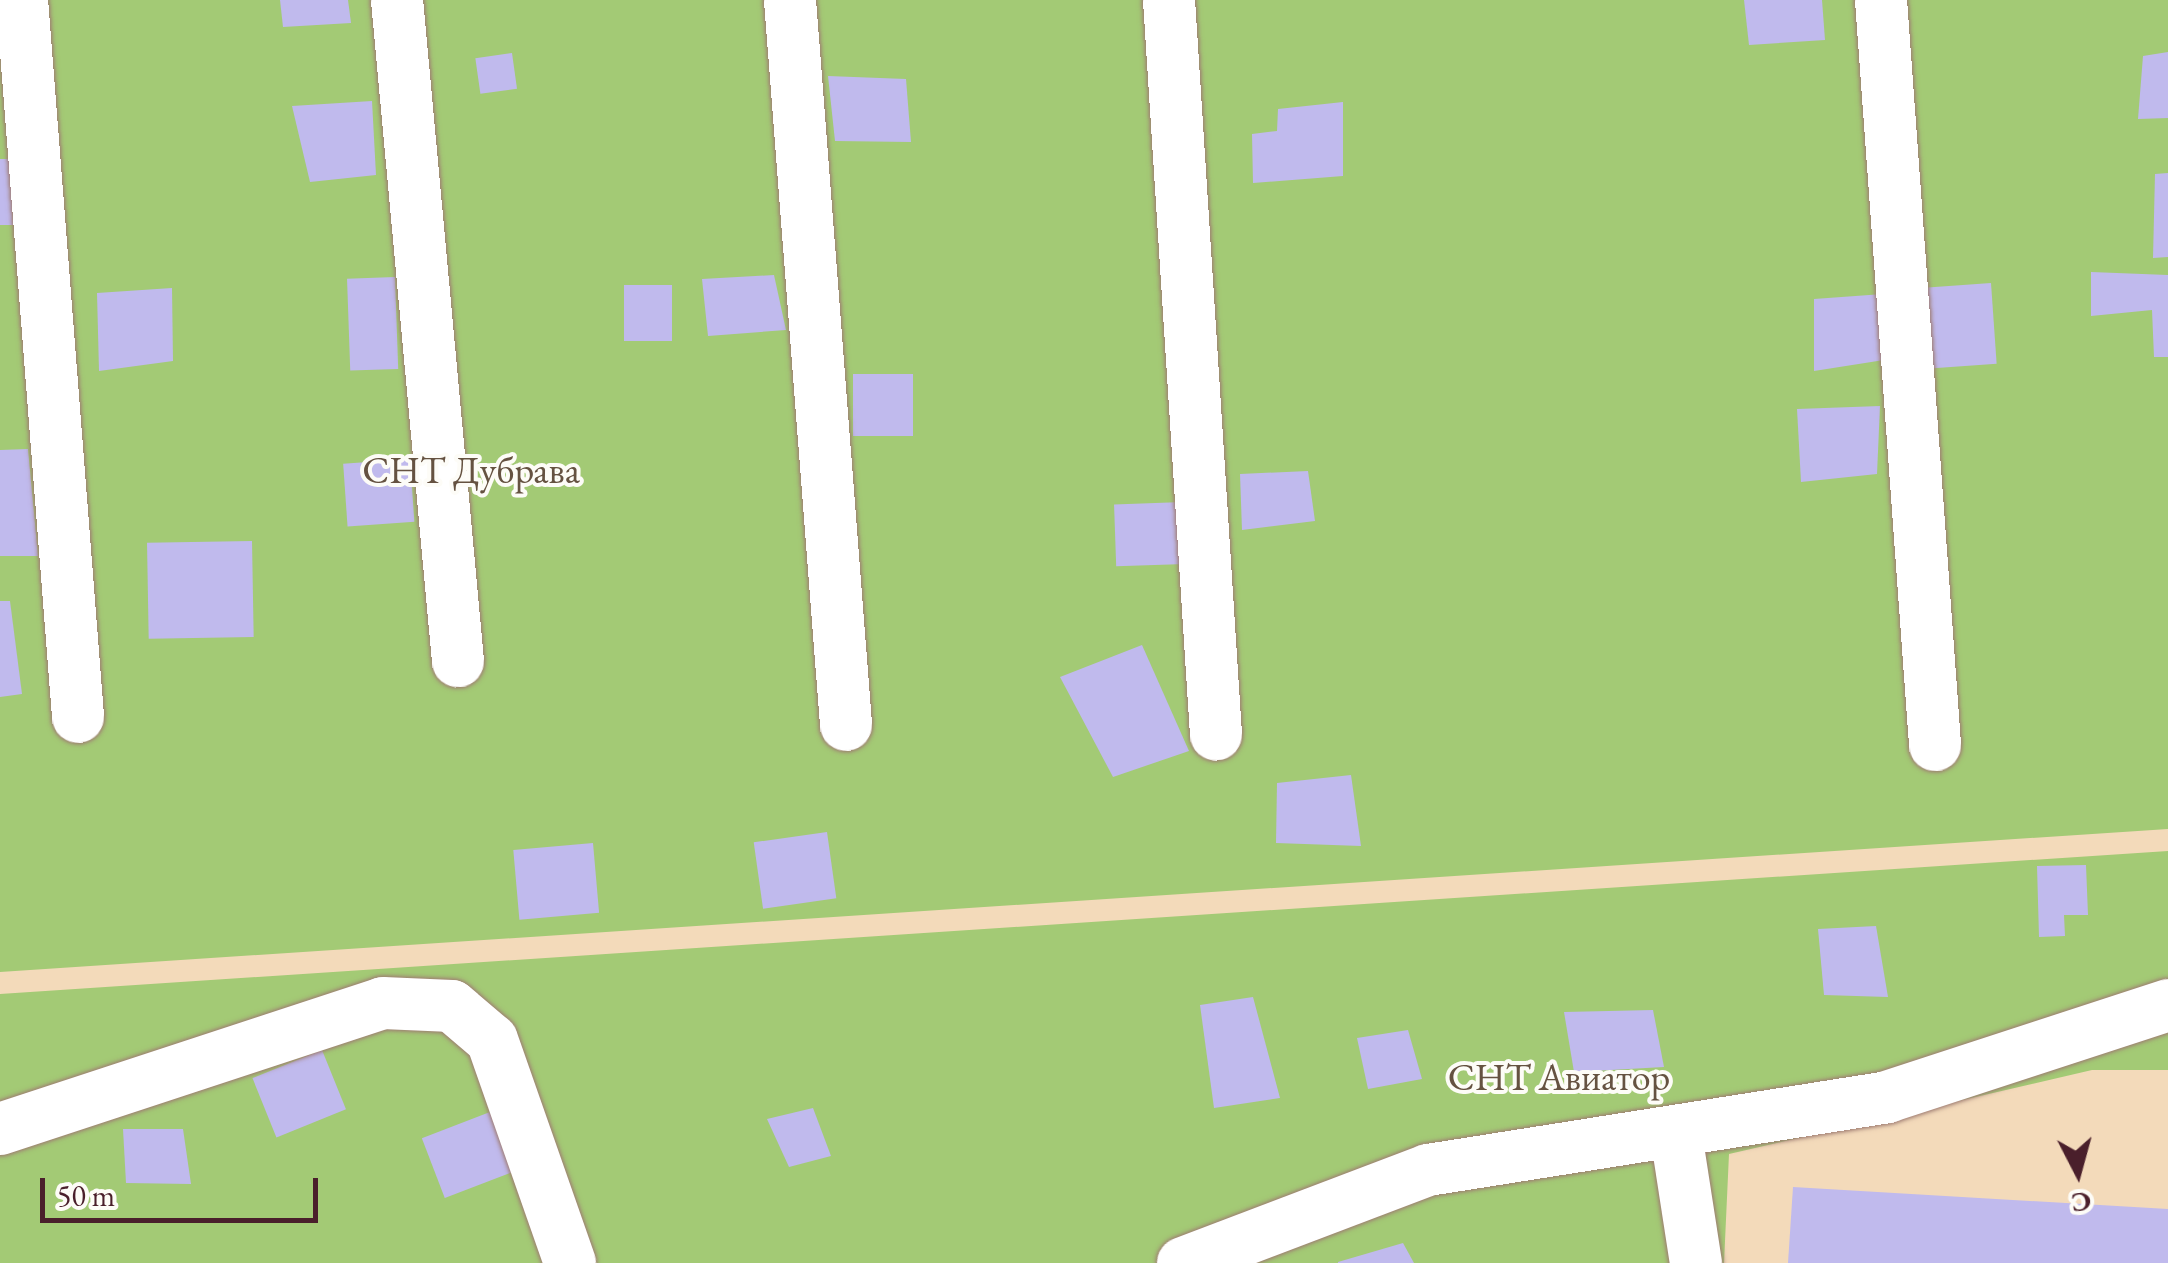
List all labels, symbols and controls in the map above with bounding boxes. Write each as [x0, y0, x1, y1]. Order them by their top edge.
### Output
park label: СНТ Дубрава [362, 447, 580, 493]
park label: СНТ Авиатор [1448, 1054, 1670, 1100]
north arrow [2028, 1123, 2128, 1223]
scale bar [45, 1158, 322, 1220]
text: 50 m [57, 1176, 115, 1215]
text: С [2069, 1184, 2093, 1222]

